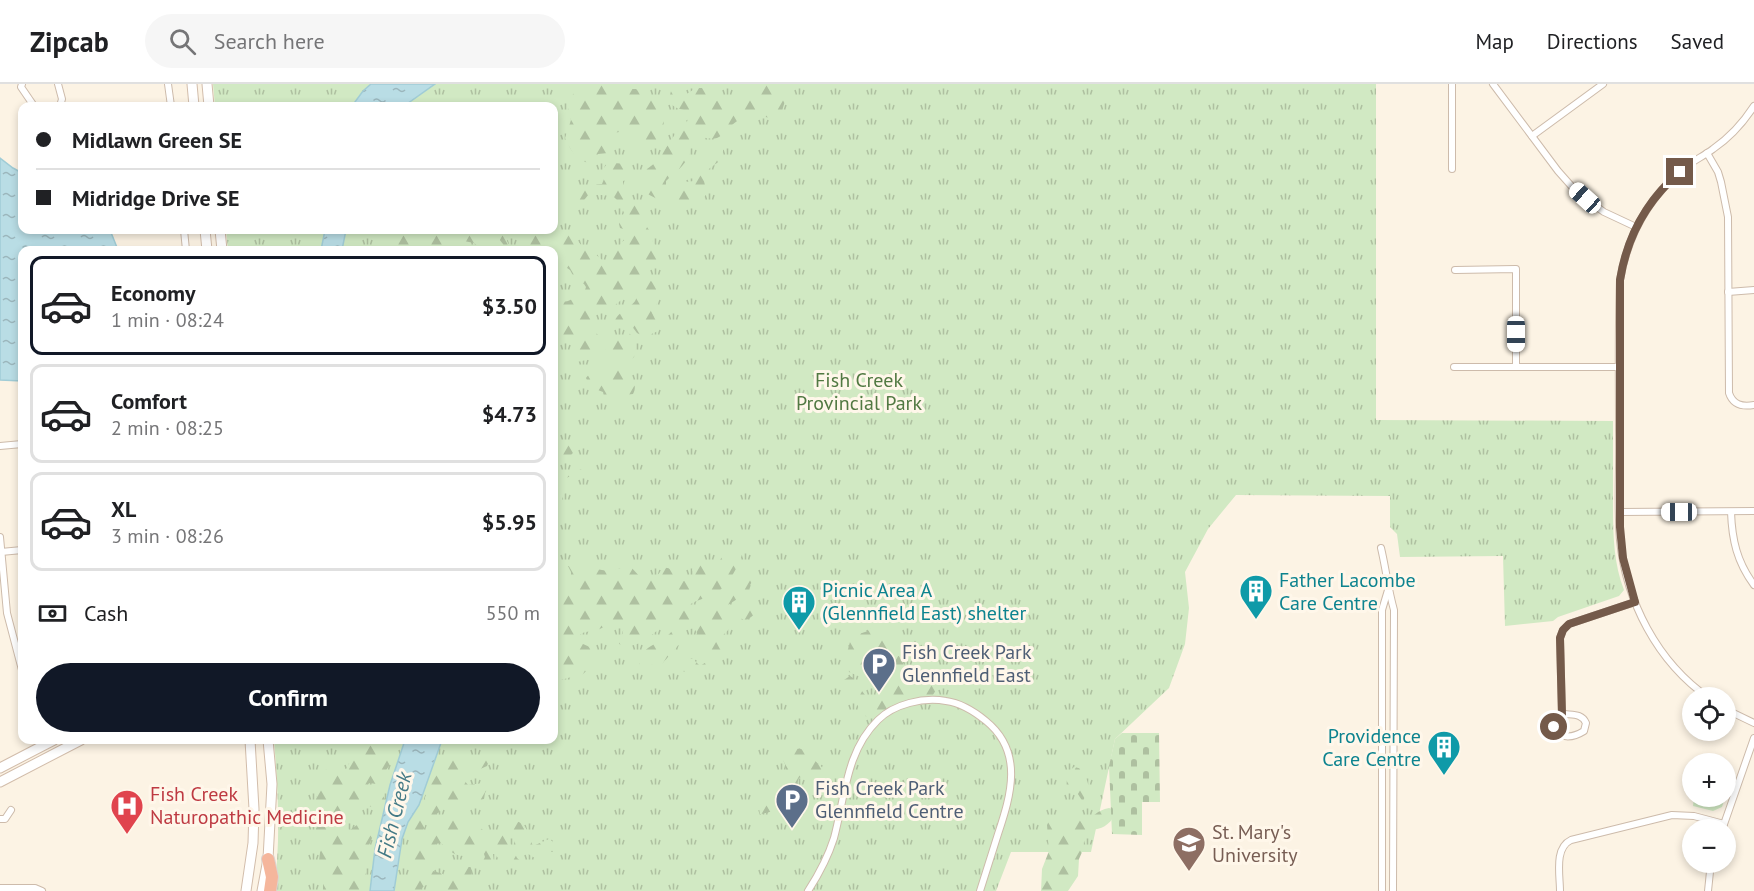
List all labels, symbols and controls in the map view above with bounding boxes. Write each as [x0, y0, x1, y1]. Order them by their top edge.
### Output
search box [145, 14, 565, 68]
text: Zipcab [30, 23, 109, 60]
icon: search [166, 25, 199, 58]
text: Search here [214, 27, 325, 55]
text: Map [1475, 28, 1514, 55]
text: Directions [1547, 28, 1638, 55]
text: Saved [1671, 28, 1724, 55]
text: Midlawn Green SE [72, 126, 242, 154]
route end [1666, 158, 1693, 185]
car [1566, 179, 1604, 217]
text: Midridge Drive SE [72, 184, 240, 212]
icon: car [39, 279, 93, 333]
text: Economy [111, 279, 195, 307]
text: $3.50 [482, 292, 537, 320]
text: 1 min · 08:24 [111, 307, 224, 333]
car [1507, 316, 1525, 352]
park label: Fish Creek Provincial Park [796, 367, 922, 416]
icon: car [39, 387, 93, 441]
text: Comfort [111, 387, 187, 415]
text: $4.73 [482, 400, 537, 428]
text: 2 min · 08:25 [111, 415, 224, 441]
icon: car [39, 495, 93, 549]
text: XL [111, 495, 136, 523]
car [1661, 503, 1697, 521]
text: $5.95 [482, 508, 537, 536]
text: 3 min · 08:26 [111, 523, 224, 549]
place label: Father Lacombe Care Centre [1279, 567, 1416, 616]
building icon: Father Lacombe Care Centre [1238, 573, 1274, 620]
place label: Picnic Area A (Glennfield East) shelter [822, 577, 1026, 626]
building icon: Picnic Area A (Glennfield East) shelter [781, 584, 817, 631]
icon: cash [36, 597, 69, 630]
text: Cash [84, 599, 128, 627]
text: 550 m [486, 600, 540, 626]
place label: Fish Creek Park Glennfield East [902, 639, 1032, 688]
parking icon: Fish Creek Park Glennfield East [861, 646, 897, 693]
button: Confirm [36, 663, 540, 732]
map controls [1682, 687, 1736, 873]
button: locate [1682, 687, 1736, 741]
route start [1540, 713, 1567, 740]
place label: Providence Care Centre [1322, 723, 1421, 772]
building icon: Providence Care Centre [1426, 729, 1462, 776]
button: + [1682, 753, 1736, 807]
water label: Fish Creek [370, 768, 418, 861]
place label: Fish Creek Park Glennfield Centre [815, 775, 964, 824]
place label: Fish Creek Naturopathic Medicine [150, 781, 344, 830]
parking icon: Fish Creek Park Glennfield Centre [774, 782, 810, 829]
hospital icon: Fish Creek Naturopathic Medicine [109, 788, 145, 835]
place label: St. Mary's University [1212, 819, 1298, 868]
button: − [1682, 819, 1736, 873]
school or university icon: St. Mary's University [1171, 825, 1207, 872]

